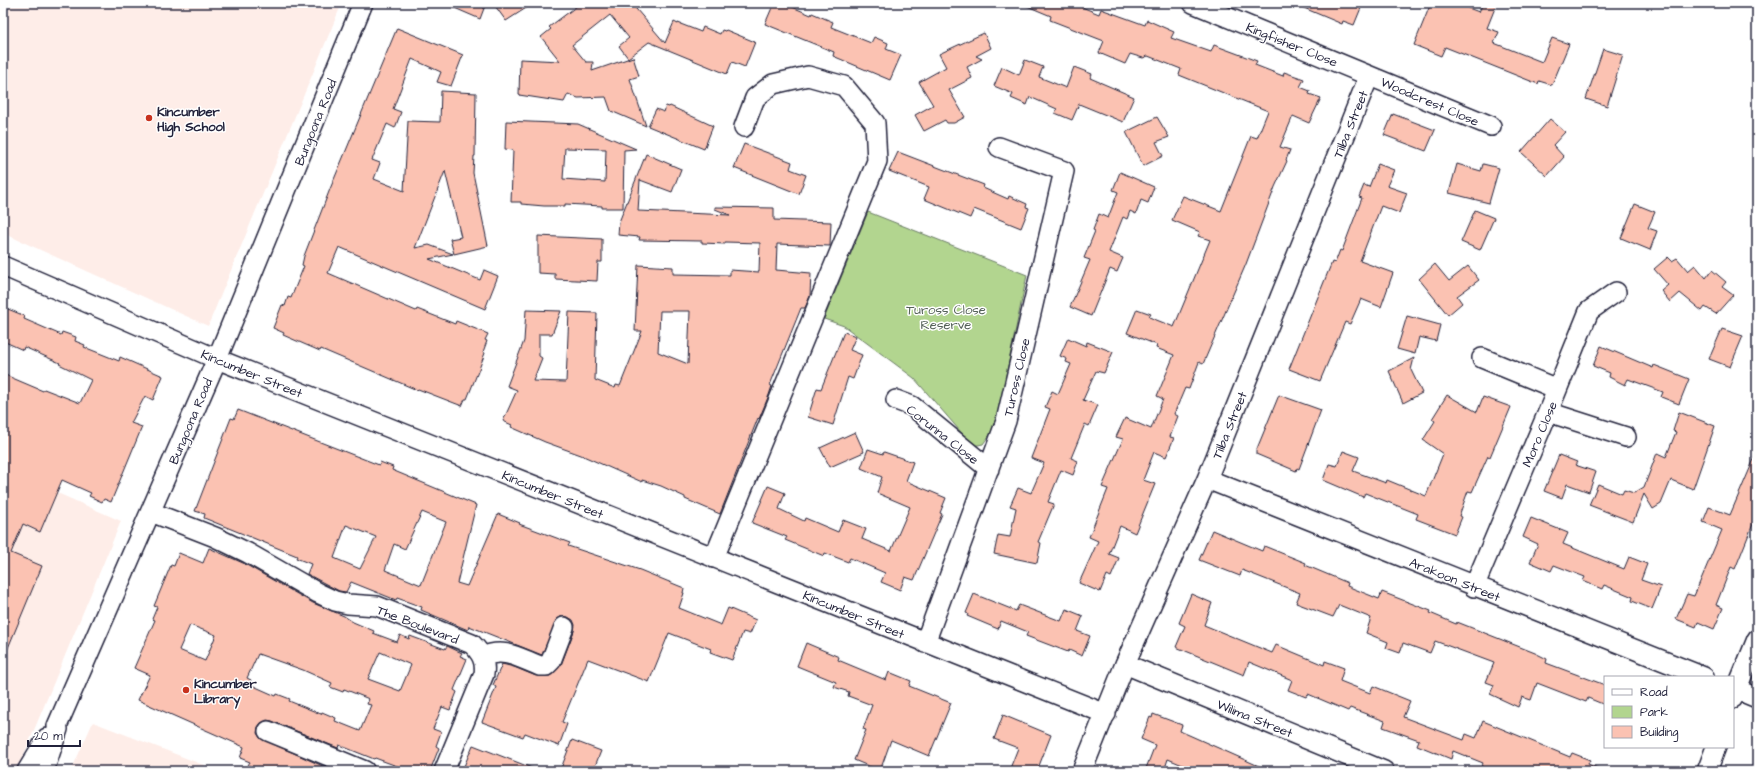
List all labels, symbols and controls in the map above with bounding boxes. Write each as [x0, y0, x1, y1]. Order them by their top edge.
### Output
street label: Kingfisher Close [1243, 18, 1340, 72]
street label: Woodcrest Close [1378, 73, 1481, 131]
street label: Bungoona Road [290, 76, 343, 169]
street label: Tilba Street [1329, 87, 1373, 161]
place label: Kincumber High School [157, 103, 225, 138]
marker: Kincumber High School [144, 113, 154, 123]
park label: Tuross Close Reserve [906, 301, 986, 334]
street label: Tuross Close [999, 336, 1035, 418]
street label: Kincumber Street [198, 345, 306, 403]
street label: Bungoona Road [165, 375, 218, 468]
street label: Tilba Street [1208, 388, 1252, 462]
street label: Moro Close [1518, 399, 1562, 470]
street label: Corunna Close [902, 401, 982, 469]
street label: Kincumber Street [499, 466, 607, 524]
street label: Arakoon Street [1406, 553, 1503, 607]
street label: Kincumber Street [800, 586, 908, 644]
street label: The Boulevard [374, 601, 461, 649]
place label: Kincumber Library [194, 675, 258, 709]
legend [1604, 676, 1734, 748]
text: Road [1640, 684, 1668, 701]
marker: Kincumber Library [181, 685, 191, 695]
street label: Wilima Street [1214, 696, 1296, 743]
text: Park [1640, 704, 1668, 721]
scale bar [28, 722, 80, 748]
text: Building [1640, 724, 1678, 742]
text: 20 m [34, 728, 63, 745]

